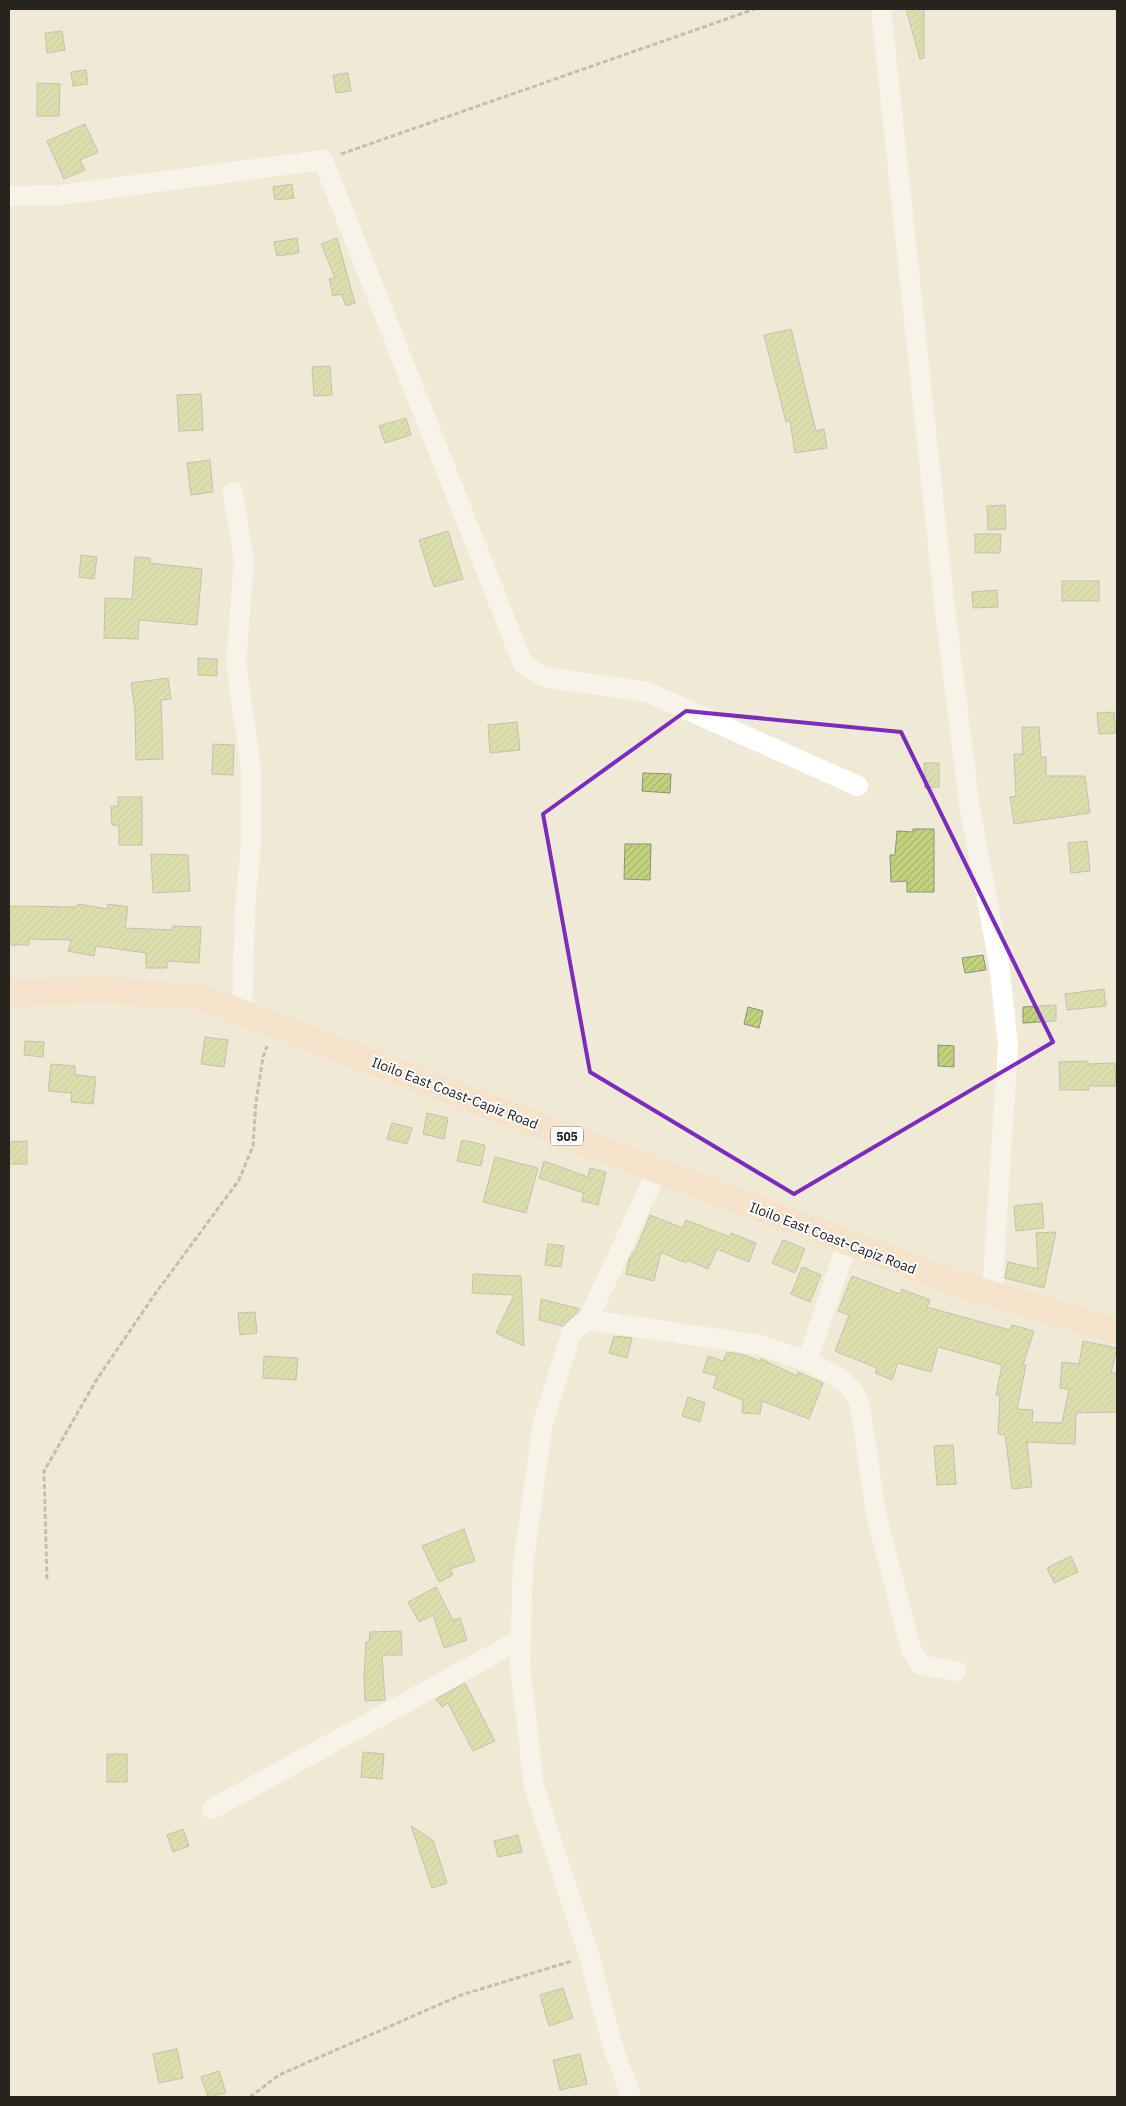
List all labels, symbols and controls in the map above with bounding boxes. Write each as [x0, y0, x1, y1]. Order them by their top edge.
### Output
street label: Iloilo East Coast-Capiz Road [369, 1053, 541, 1133]
road number: 505 [551, 1126, 583, 1146]
street label: Iloilo East Coast-Capiz Road [747, 1198, 919, 1278]

